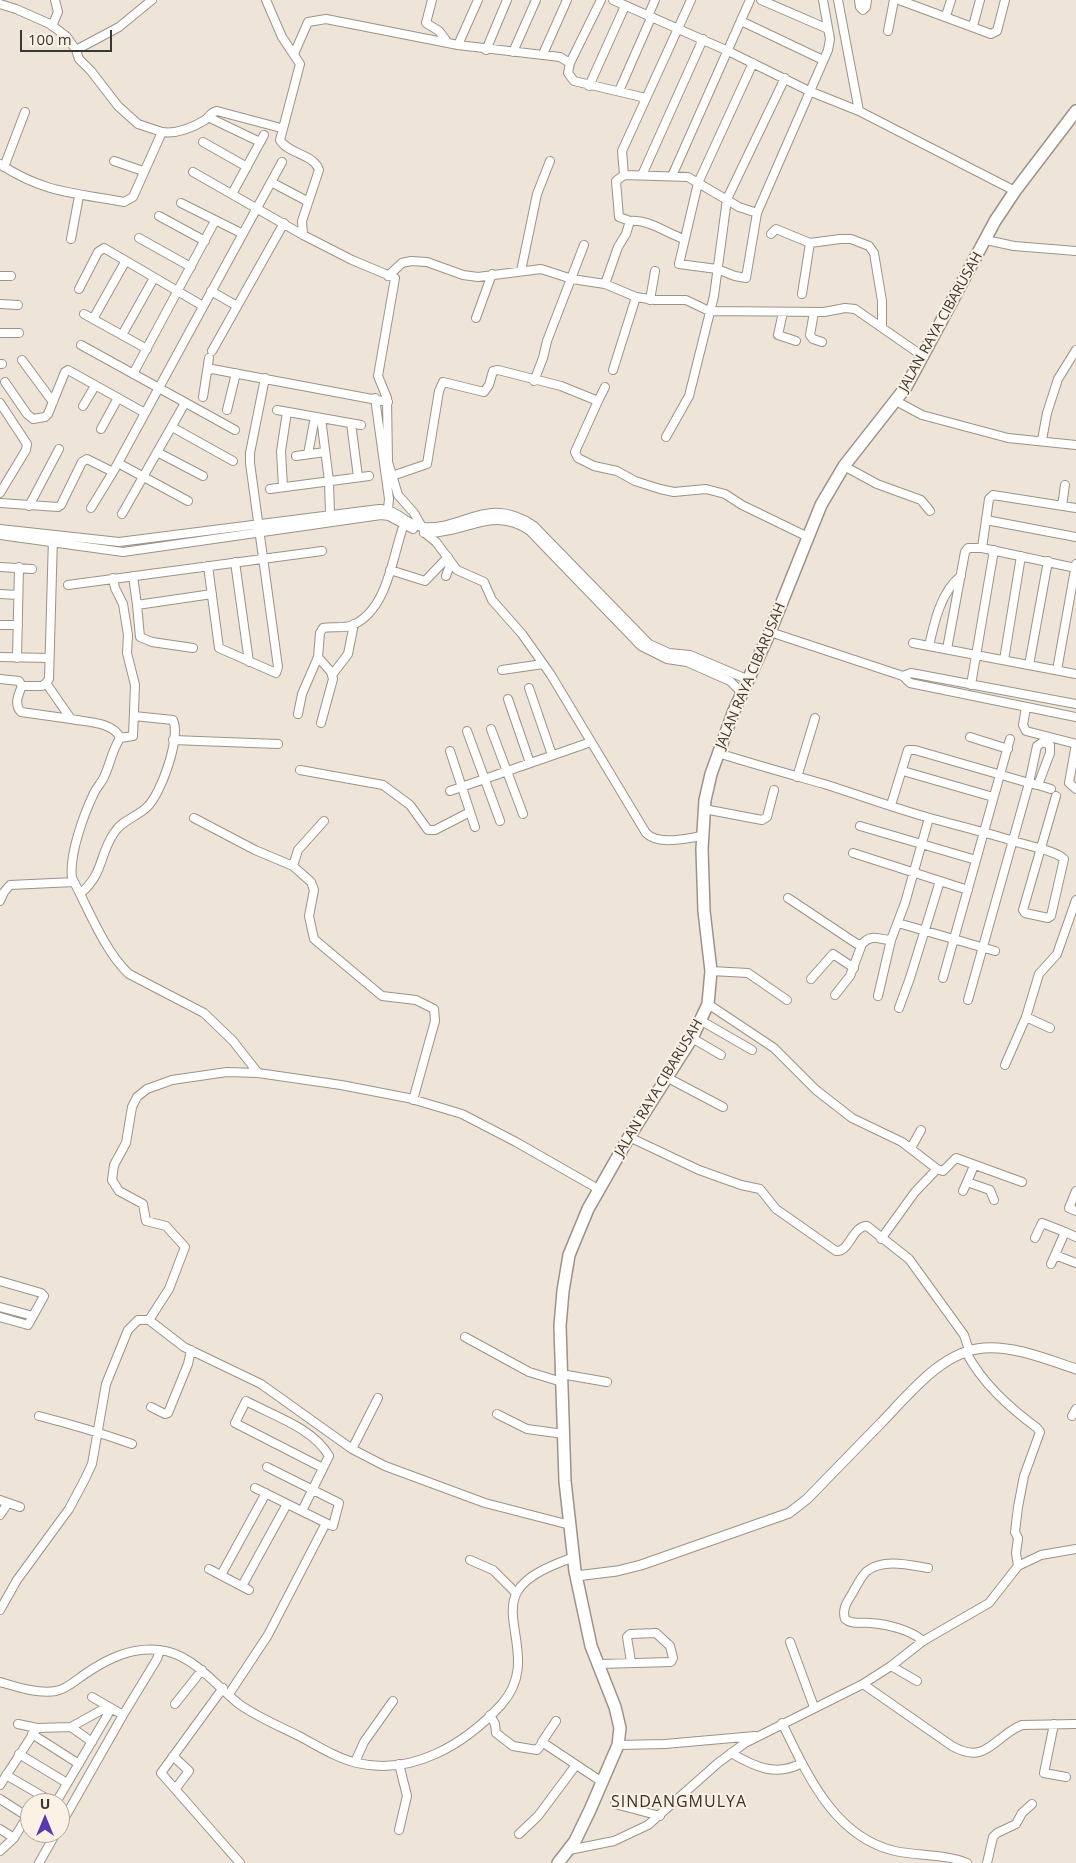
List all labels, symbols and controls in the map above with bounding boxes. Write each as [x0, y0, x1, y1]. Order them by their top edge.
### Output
scale bar [22, 20, 115, 52]
text: 100 m [28, 29, 72, 49]
street label: JALAN RAYA CIBARUSAH [896, 249, 986, 395]
street label: JALAN RAYA CIBARUSAH [713, 600, 789, 752]
street label: JALAN RAYA CIBARUSAH [611, 1016, 707, 1160]
district label: SINDANGMULYA [609, 1792, 749, 1812]
north arrow [20, 1793, 70, 1843]
text: U [40, 1794, 50, 1813]

